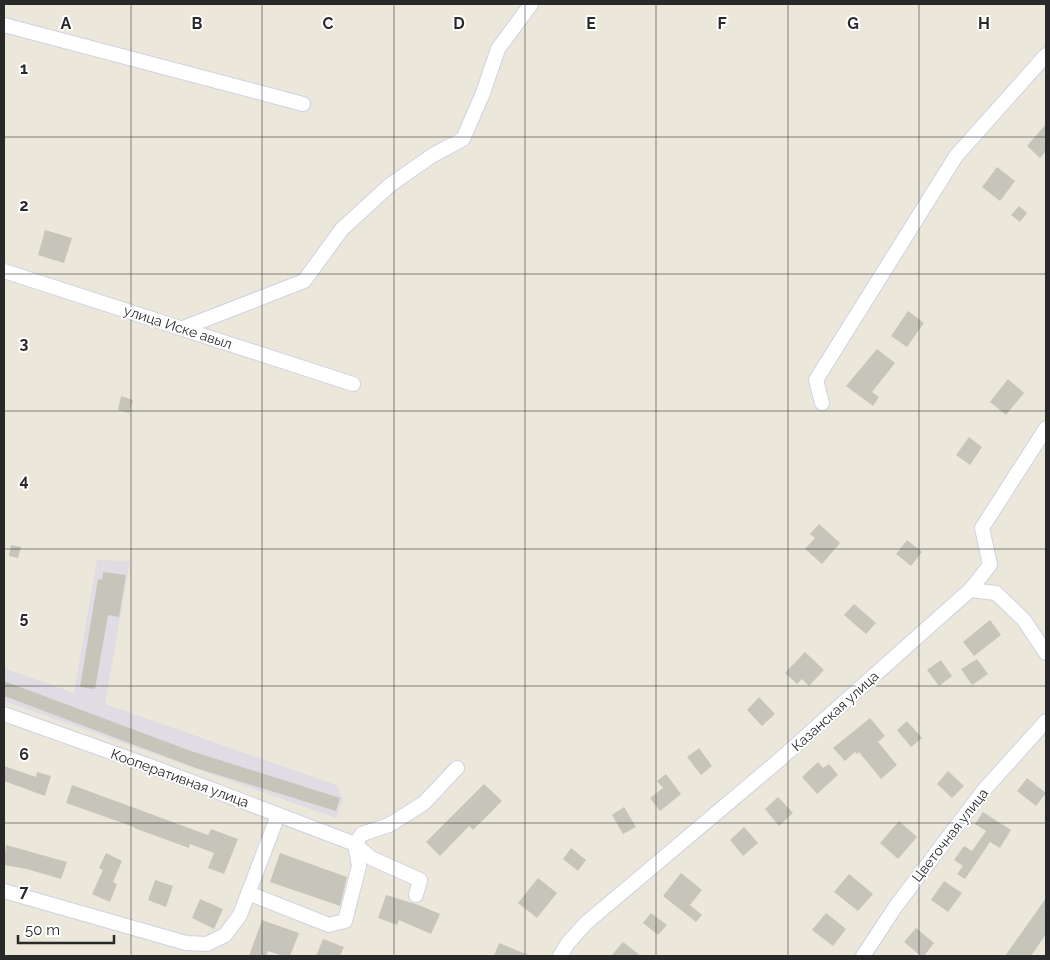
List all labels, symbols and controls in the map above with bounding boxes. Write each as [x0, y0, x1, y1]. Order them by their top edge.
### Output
text: A [61, 14, 72, 33]
text: B [192, 14, 203, 33]
text: C [323, 14, 334, 33]
text: D [453, 14, 465, 33]
text: E [586, 14, 596, 33]
text: F [717, 14, 727, 33]
text: G [847, 14, 859, 33]
text: H [978, 14, 990, 33]
text: 1 [20, 59, 28, 78]
text: 2 [19, 196, 29, 215]
street label: улица Иске авыл [122, 302, 234, 352]
text: 3 [20, 334, 29, 353]
text: 4 [19, 471, 29, 490]
text: 5 [20, 608, 29, 627]
street label: Казанская улица [788, 668, 882, 754]
text: 6 [19, 745, 29, 764]
street label: Кооперативная улица [109, 746, 251, 810]
street label: Цветочная улица [909, 785, 991, 885]
text: 7 [20, 882, 29, 901]
scale bar [18, 912, 114, 944]
text: 50 m [25, 921, 60, 939]

